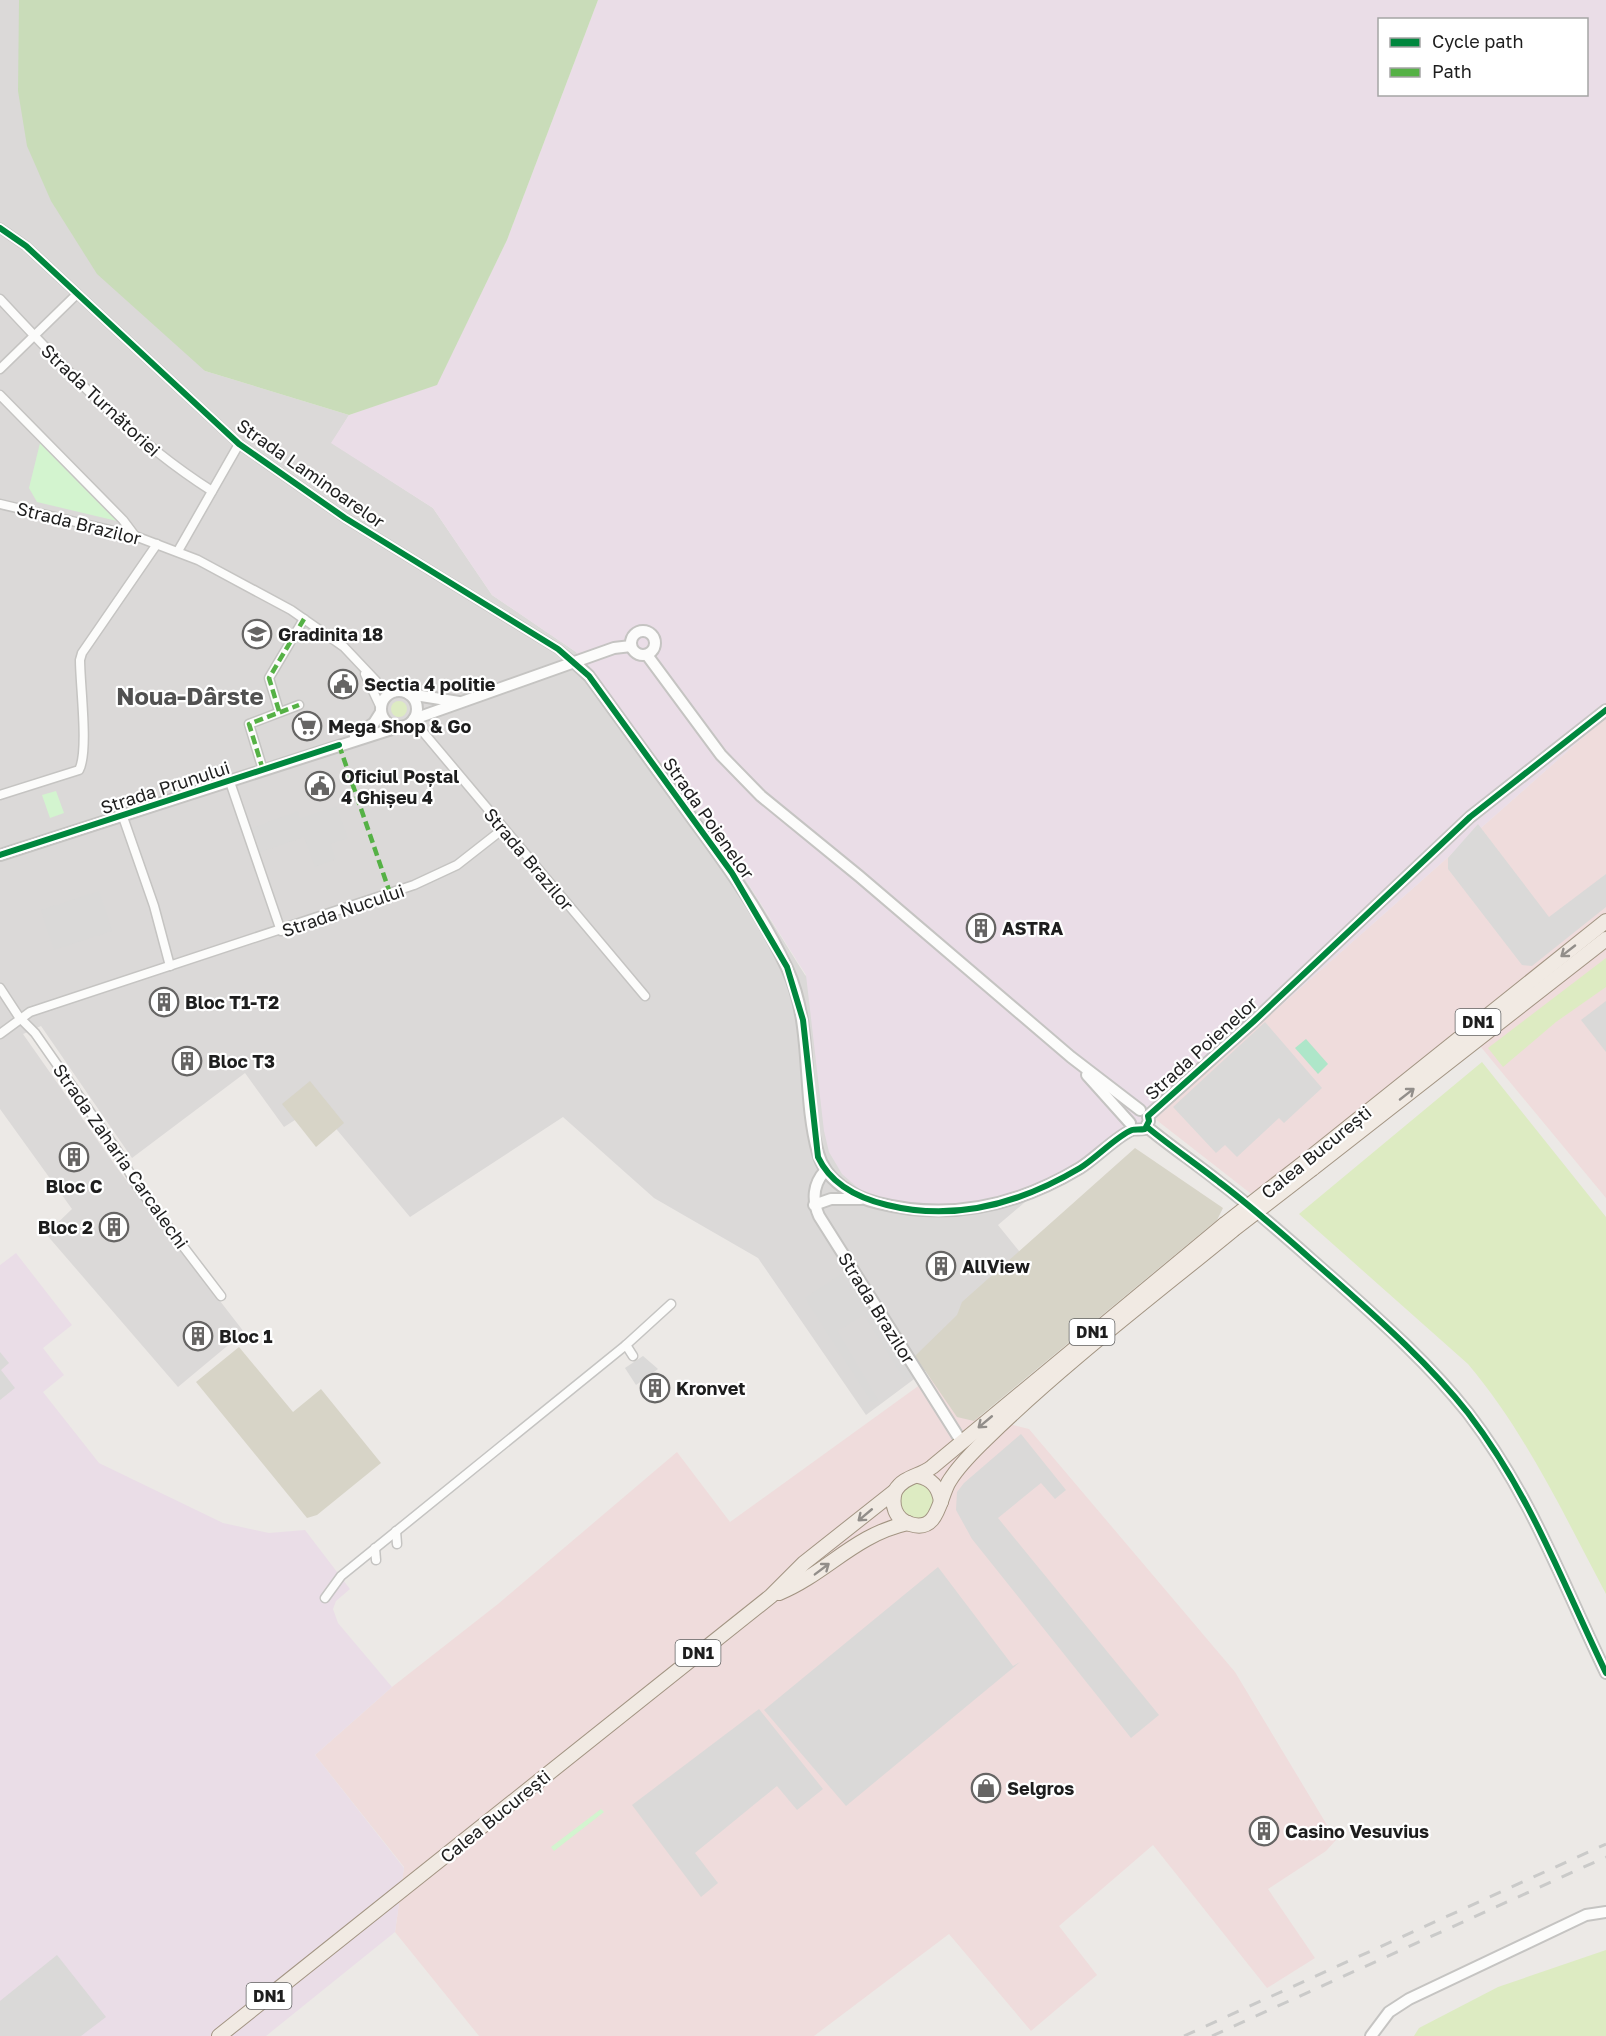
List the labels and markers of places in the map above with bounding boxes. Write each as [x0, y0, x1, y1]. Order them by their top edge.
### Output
school or university icon: Gradinita 18 [241, 618, 273, 650]
place label: Gradinita 18 [278, 623, 383, 645]
public building icon: Sectia 4 politie [327, 668, 359, 700]
place label: Sectia 4 politie [364, 673, 496, 695]
supermarket icon: Mega Shop & Go [291, 710, 323, 742]
place label: Mega Shop & Go [328, 715, 471, 737]
place label: Oficiul Poștal 4 Ghișeu 4 [341, 765, 459, 808]
public building icon: Oficiul Poștal 4 Ghișeu 4 [304, 770, 336, 802]
building icon: ASTRA [965, 912, 997, 944]
place label: ASTRA [1002, 917, 1064, 939]
building icon: Bloc T1-T2 [148, 986, 180, 1018]
place label: Bloc T1-T2 [185, 991, 279, 1013]
building icon: Bloc T3 [171, 1045, 203, 1077]
place label: Bloc T3 [208, 1050, 275, 1072]
building icon: Bloc C [58, 1141, 90, 1173]
place label: Bloc C [45, 1175, 103, 1197]
building icon: Bloc 2 [98, 1211, 130, 1243]
place label: Bloc 2 [38, 1216, 93, 1238]
building icon: AllView [925, 1250, 957, 1282]
place label: AllView [962, 1255, 1030, 1277]
building icon: Bloc 1 [182, 1320, 214, 1352]
place label: Bloc 1 [219, 1325, 273, 1347]
building icon: Kronvet [639, 1372, 671, 1404]
place label: Kronvet [676, 1377, 745, 1399]
shop icon: Selgros [970, 1772, 1002, 1804]
place label: Selgros [1007, 1777, 1074, 1799]
building icon: Casino Vesuvius [1248, 1815, 1280, 1847]
place label: Casino Vesuvius [1285, 1820, 1429, 1842]

